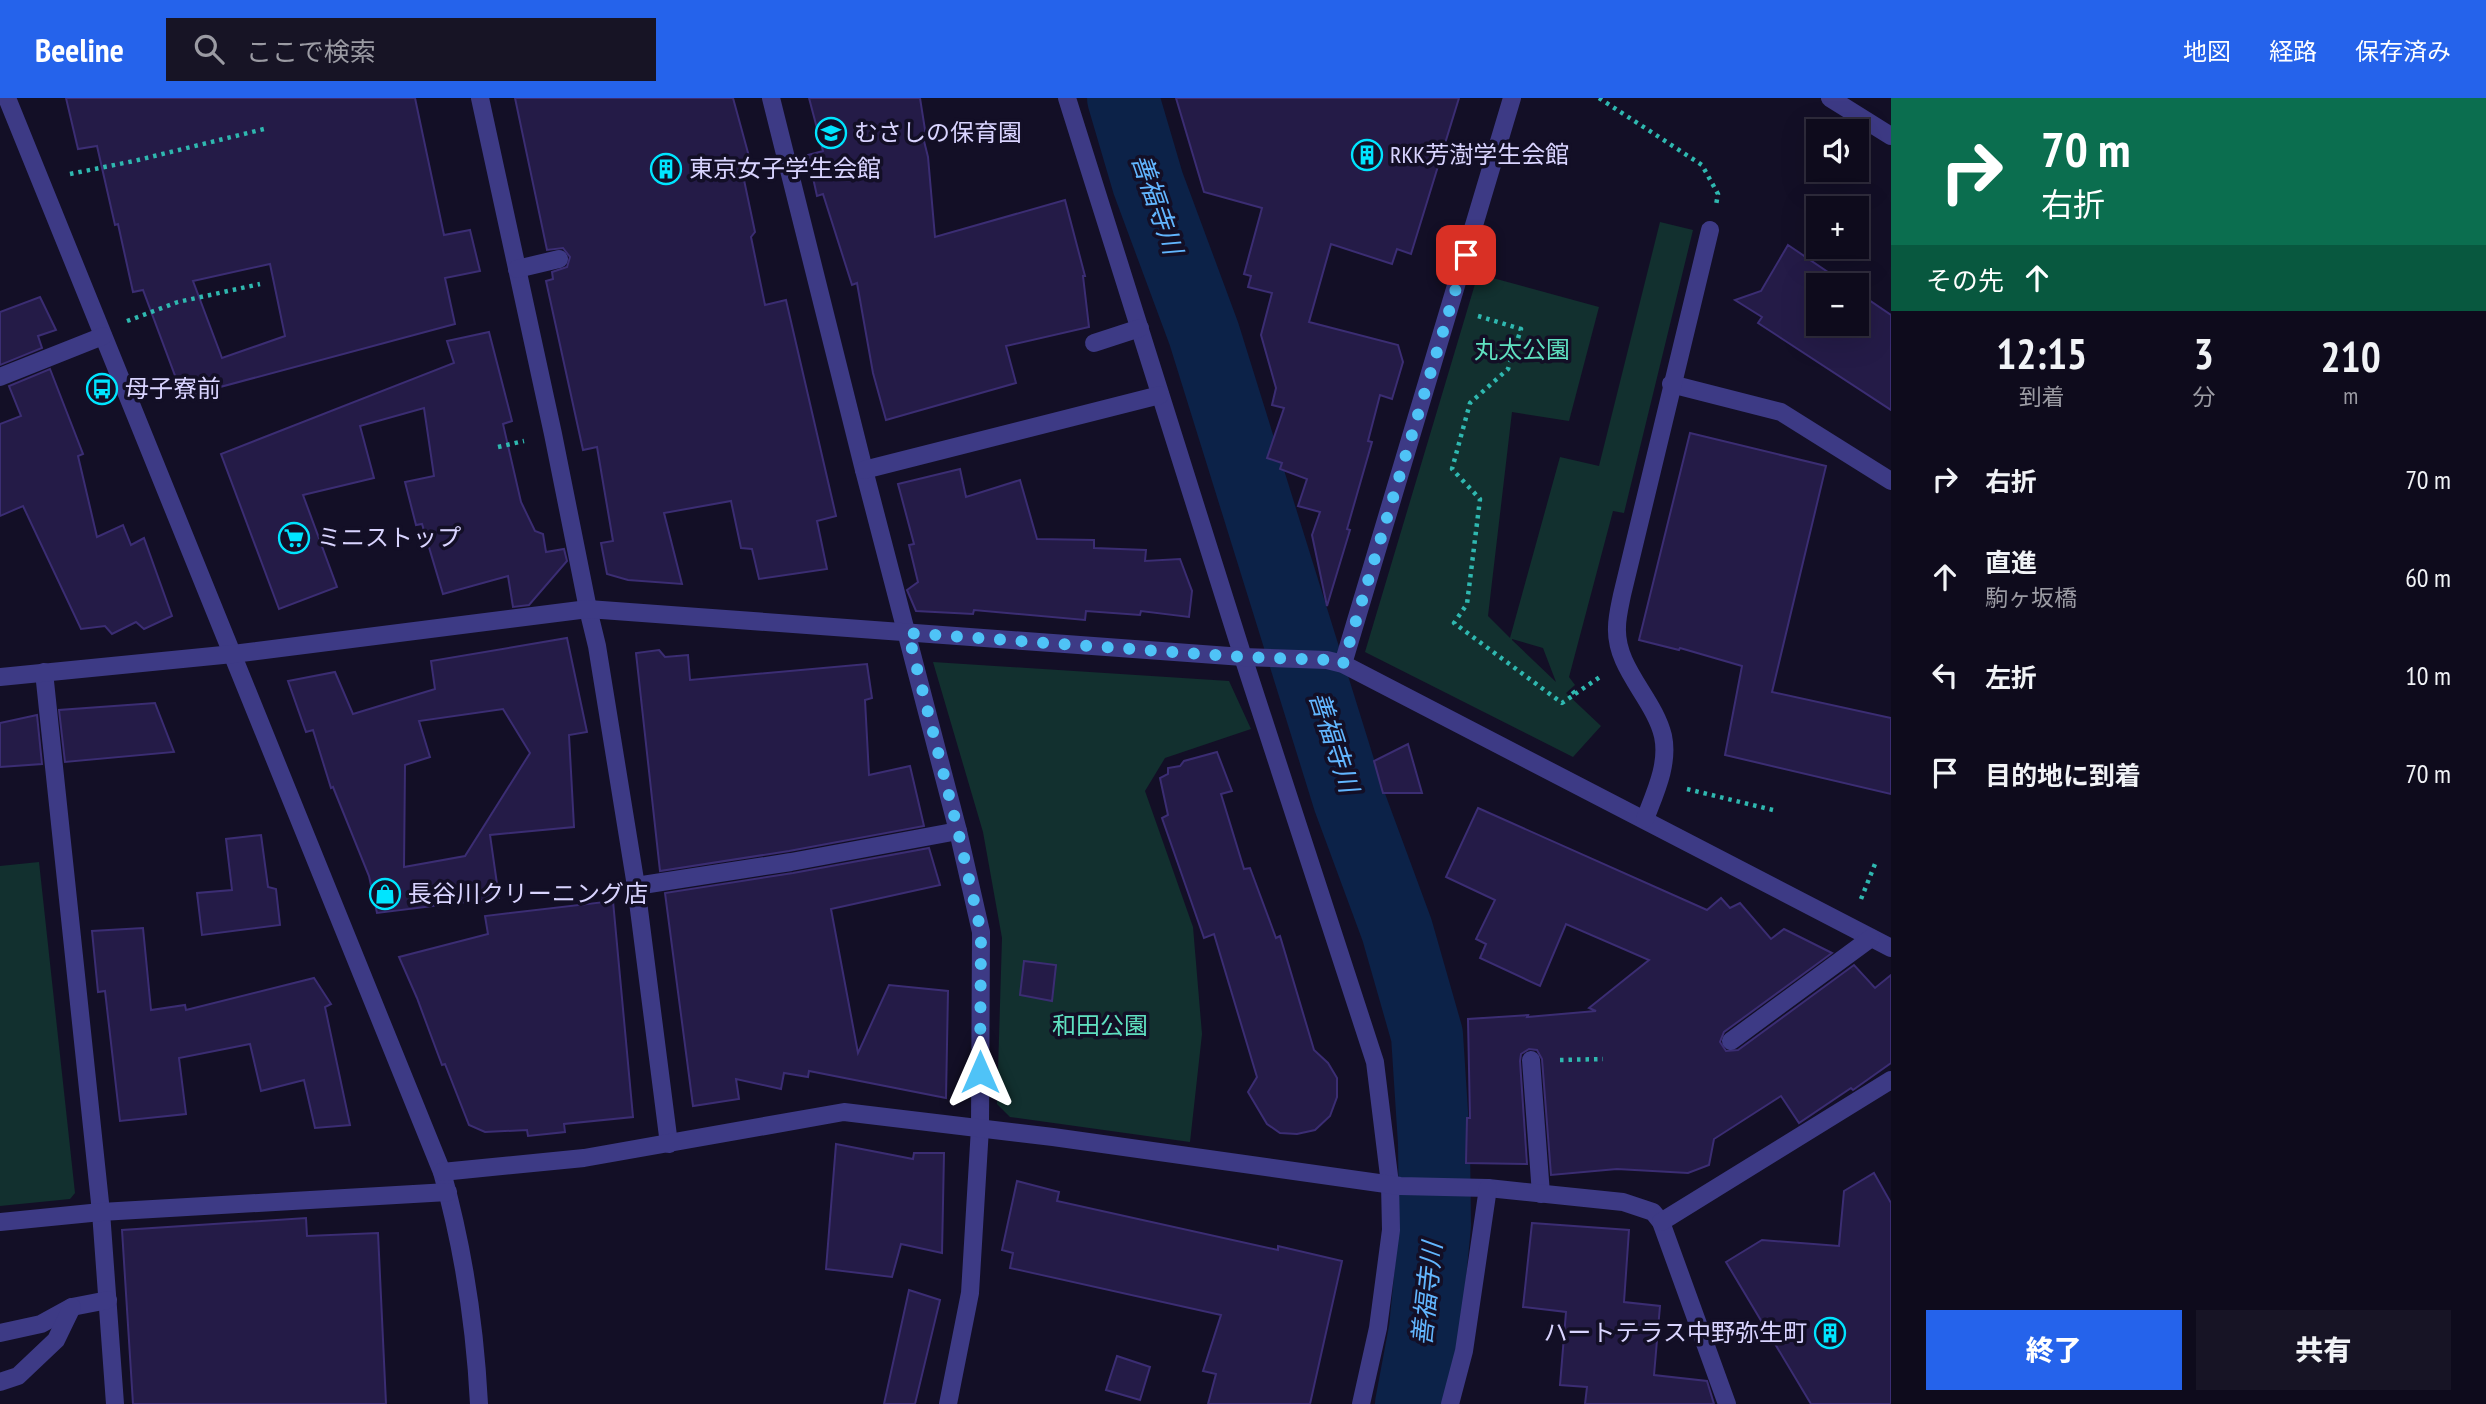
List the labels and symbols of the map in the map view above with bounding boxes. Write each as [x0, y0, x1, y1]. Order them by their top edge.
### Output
school or university icon: むさしの保育園 [814, 116, 848, 150]
place label: むさしの保育園 [854, 117, 1022, 148]
building icon: RKK芳澍学生会館 [1350, 138, 1384, 172]
place label: RKK芳澍学生会館 [1390, 139, 1569, 170]
water label: 善福寺川 [1125, 149, 1191, 261]
building icon: 東京女子学生会館 [649, 152, 683, 186]
place label: 東京女子学生会館 [689, 153, 881, 184]
pin [1436, 225, 1496, 285]
park label: 丸太公園 [1474, 334, 1570, 365]
bus stop icon: 母子寮前 [85, 372, 119, 406]
place label: 母子寮前 [125, 373, 221, 404]
supermarket icon: ミニストップ [277, 521, 311, 555]
place label: ミニストップ [317, 522, 461, 553]
water label: 善福寺川 [1303, 687, 1367, 799]
shop icon: 長谷川クリーニング店 [368, 877, 402, 911]
place label: 長谷川クリーニング店 [408, 878, 648, 909]
park label: 和田公園 [1052, 1010, 1148, 1041]
position arrow [943, 1035, 1017, 1109]
water label: 善福寺川 [1405, 1238, 1449, 1347]
building icon: ハートテラス中野弥生町 [1813, 1316, 1847, 1350]
place label: ハートテラス中野弥生町 [1543, 1317, 1807, 1348]

